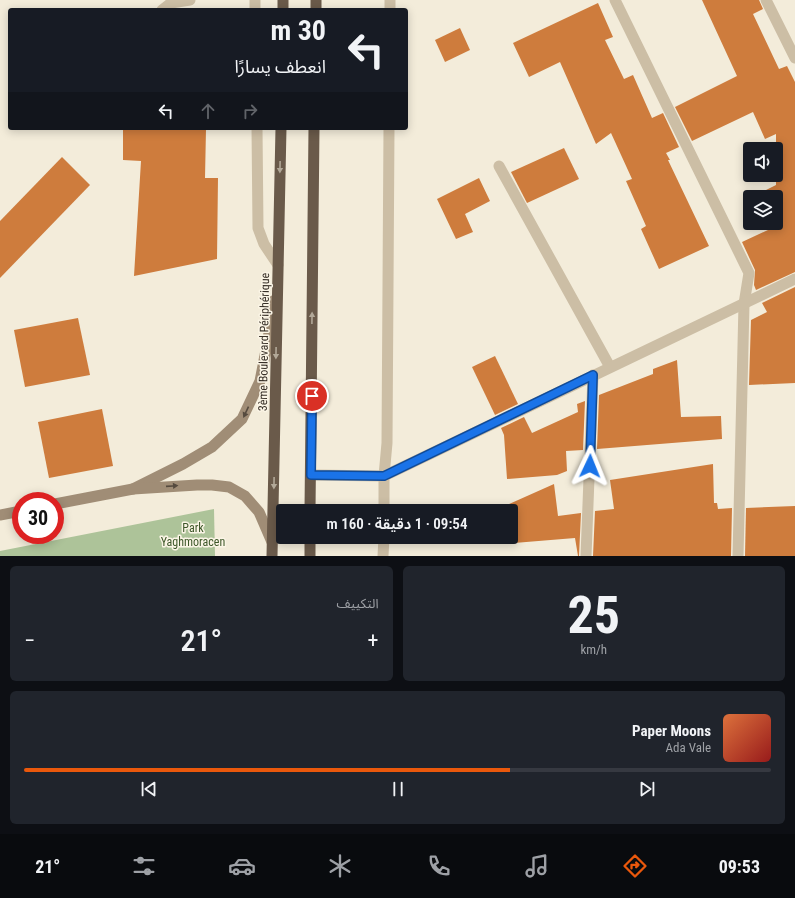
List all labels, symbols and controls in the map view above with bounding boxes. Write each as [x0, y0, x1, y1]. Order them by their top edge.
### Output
text: 30 m [270, 14, 326, 47]
icon: left [340, 24, 392, 76]
text: انعطف يسارًا [234, 56, 326, 77]
icon: left [155, 100, 177, 122]
icon: ahead [197, 100, 219, 122]
icon: right [239, 100, 261, 122]
map controls [743, 142, 783, 230]
button: sound [743, 142, 783, 182]
one-way arrow [277, 161, 283, 174]
button: layers [743, 190, 783, 230]
street label: 3ème Boulevard Périphérique [256, 272, 272, 411]
one-way arrow [309, 312, 316, 324]
one-way arrow [273, 347, 280, 359]
pin [295, 379, 329, 413]
icon: arrive [301, 385, 323, 407]
one-way arrow [243, 406, 249, 417]
position arrow [569, 445, 611, 487]
one-way arrow [270, 477, 277, 489]
one-way arrow [166, 483, 178, 490]
speed limit sign: 30 [12, 492, 64, 544]
text: 09:54 · 1 دقيقة · 160 m [327, 515, 467, 533]
park label: Park Yaghmoracen [161, 521, 225, 549]
text: 25 [567, 585, 620, 646]
text: التكييف [337, 596, 379, 611]
text: 21° [180, 623, 222, 658]
text: − [24, 628, 35, 653]
text: + [368, 628, 378, 653]
text: km/h [580, 642, 607, 657]
text: Paper Moons [632, 722, 711, 740]
text: Ada Vale [666, 740, 711, 755]
icon: previous [138, 778, 160, 800]
icon: pause [387, 778, 409, 800]
icon: next [636, 778, 658, 800]
icon: filters [130, 852, 158, 880]
icon: car [228, 852, 256, 880]
icon: climate [326, 852, 354, 880]
icon: phone [425, 852, 453, 880]
icon: music [523, 852, 551, 880]
icon: directions [621, 852, 649, 880]
text: 21° [35, 856, 60, 877]
text: 09:53 [719, 856, 760, 877]

